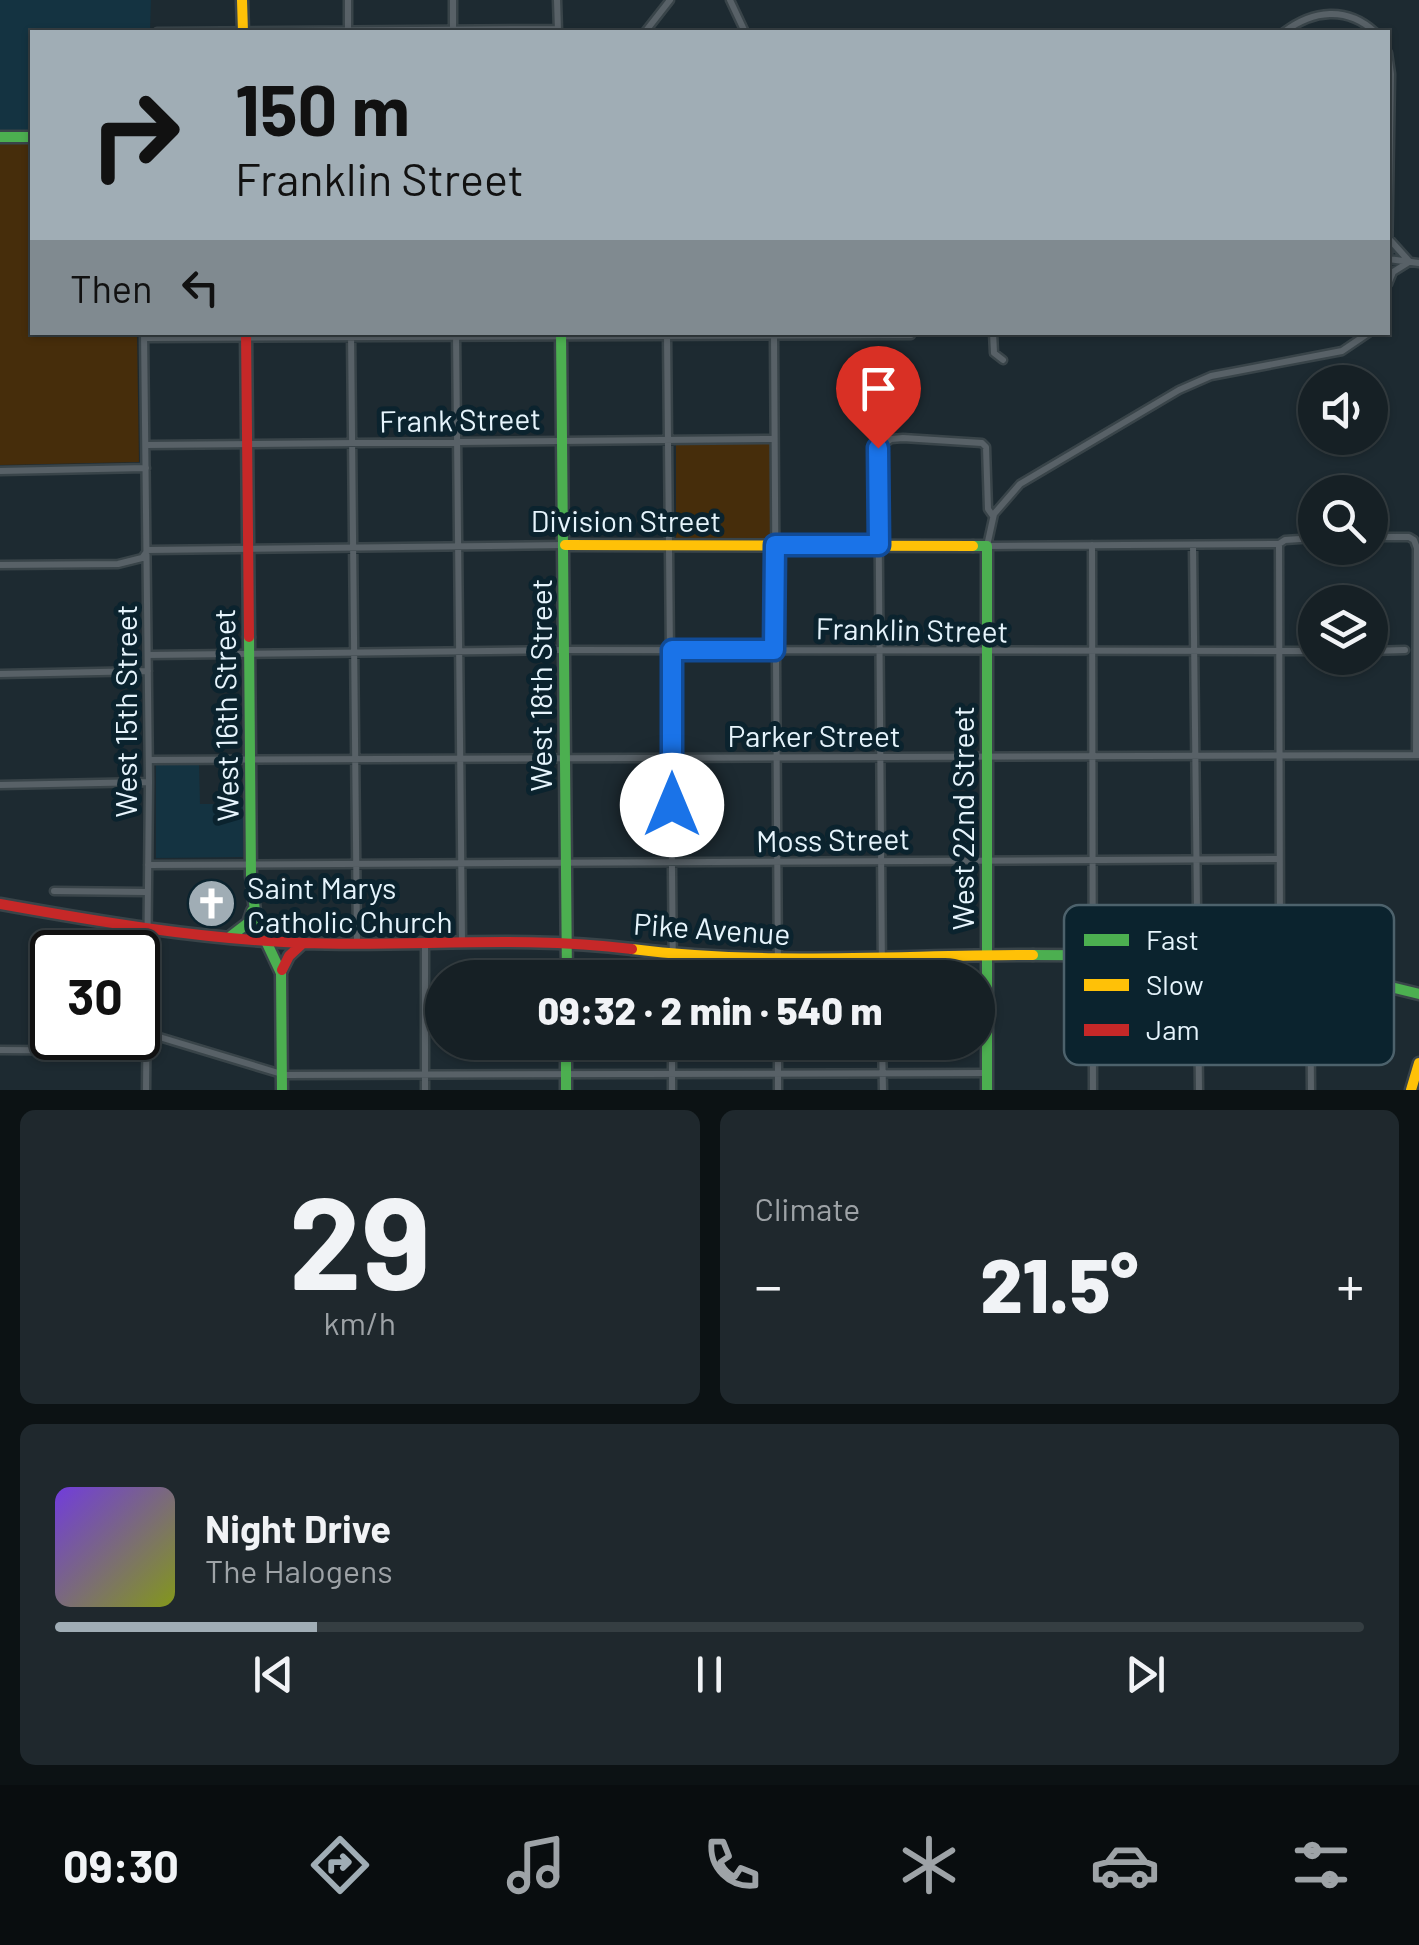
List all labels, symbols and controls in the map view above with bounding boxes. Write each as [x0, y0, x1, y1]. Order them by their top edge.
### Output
text: 150 m [235, 66, 410, 150]
icon: right [70, 70, 200, 200]
text: Franklin Street [235, 151, 524, 205]
icon: left [173, 260, 228, 315]
text: Then [70, 265, 153, 311]
pin [836, 346, 921, 449]
icon: arrive [851, 361, 906, 416]
map controls [1298, 365, 1388, 675]
button: sound [1298, 365, 1388, 455]
street label: Frank Street [379, 400, 541, 438]
button: search [1298, 475, 1388, 565]
street label: Division Street [531, 502, 721, 538]
street label: West 18th Street [522, 578, 558, 792]
button: layers [1298, 585, 1388, 675]
street label: West 15th Street [107, 605, 143, 817]
street label: West 16th Street [205, 608, 245, 822]
street label: Franklin Street [815, 609, 1009, 649]
street label: West 22nd Street [944, 706, 980, 930]
street label: Parker Street [727, 717, 901, 753]
position arrow [620, 753, 724, 857]
street label: Moss Street [756, 820, 910, 858]
place label: Saint Marys Catholic Church [247, 869, 453, 939]
church icon: Saint Marys Catholic Church [186, 878, 238, 930]
street label: Pike Avenue [632, 905, 792, 951]
legend [1064, 905, 1394, 1065]
text: Fast [1146, 922, 1199, 956]
speed limit sign: 30 [30, 930, 160, 1060]
text: Slow [1146, 967, 1204, 1001]
text: 09:32 · 2 min · 540 m [538, 987, 882, 1033]
text: Jam [1146, 1012, 1200, 1046]
text: 29 [289, 1160, 431, 1316]
text: Climate [755, 1189, 860, 1227]
text: 21.5° [980, 1238, 1138, 1328]
text: − [755, 1251, 782, 1317]
text: + [1336, 1251, 1364, 1317]
text: km/h [324, 1303, 396, 1341]
text: Night Drive [205, 1505, 391, 1551]
text: The Halogens [205, 1551, 393, 1589]
icon: previous [246, 1647, 301, 1702]
icon: pause [682, 1647, 737, 1702]
icon: next [1118, 1647, 1173, 1702]
icon: directions [305, 1830, 375, 1900]
icon: music [501, 1830, 571, 1900]
icon: phone [697, 1830, 767, 1900]
icon: climate [894, 1830, 964, 1900]
icon: car [1090, 1830, 1160, 1900]
icon: filters [1286, 1830, 1356, 1900]
text: 09:30 [63, 1838, 179, 1892]

